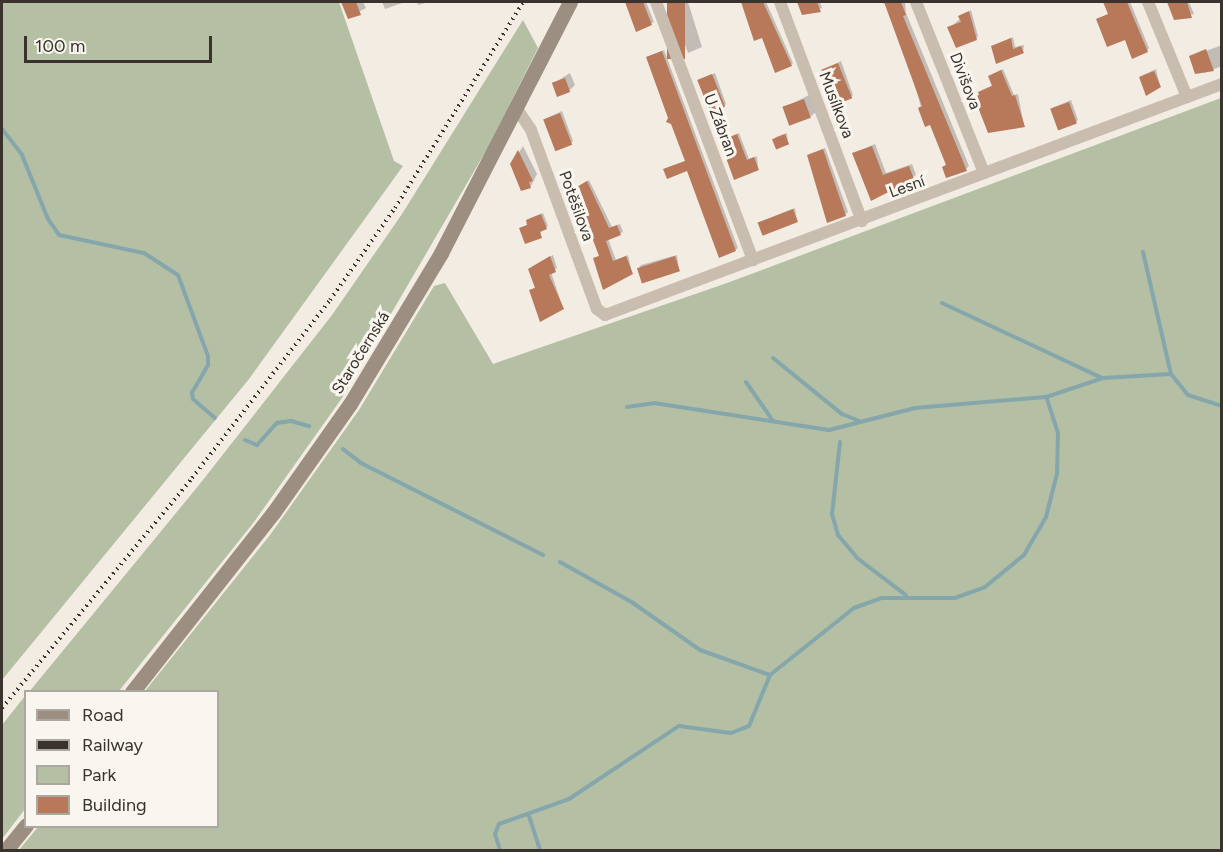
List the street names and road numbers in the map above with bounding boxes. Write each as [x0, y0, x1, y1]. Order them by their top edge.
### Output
street label: Divišova [945, 50, 985, 112]
street label: Musílkova [814, 69, 858, 141]
street label: U Zábran [699, 91, 741, 159]
street label: Potěšilova [554, 168, 598, 244]
street label: Lesní [886, 172, 928, 202]
street label: Staročernská [328, 308, 394, 398]

